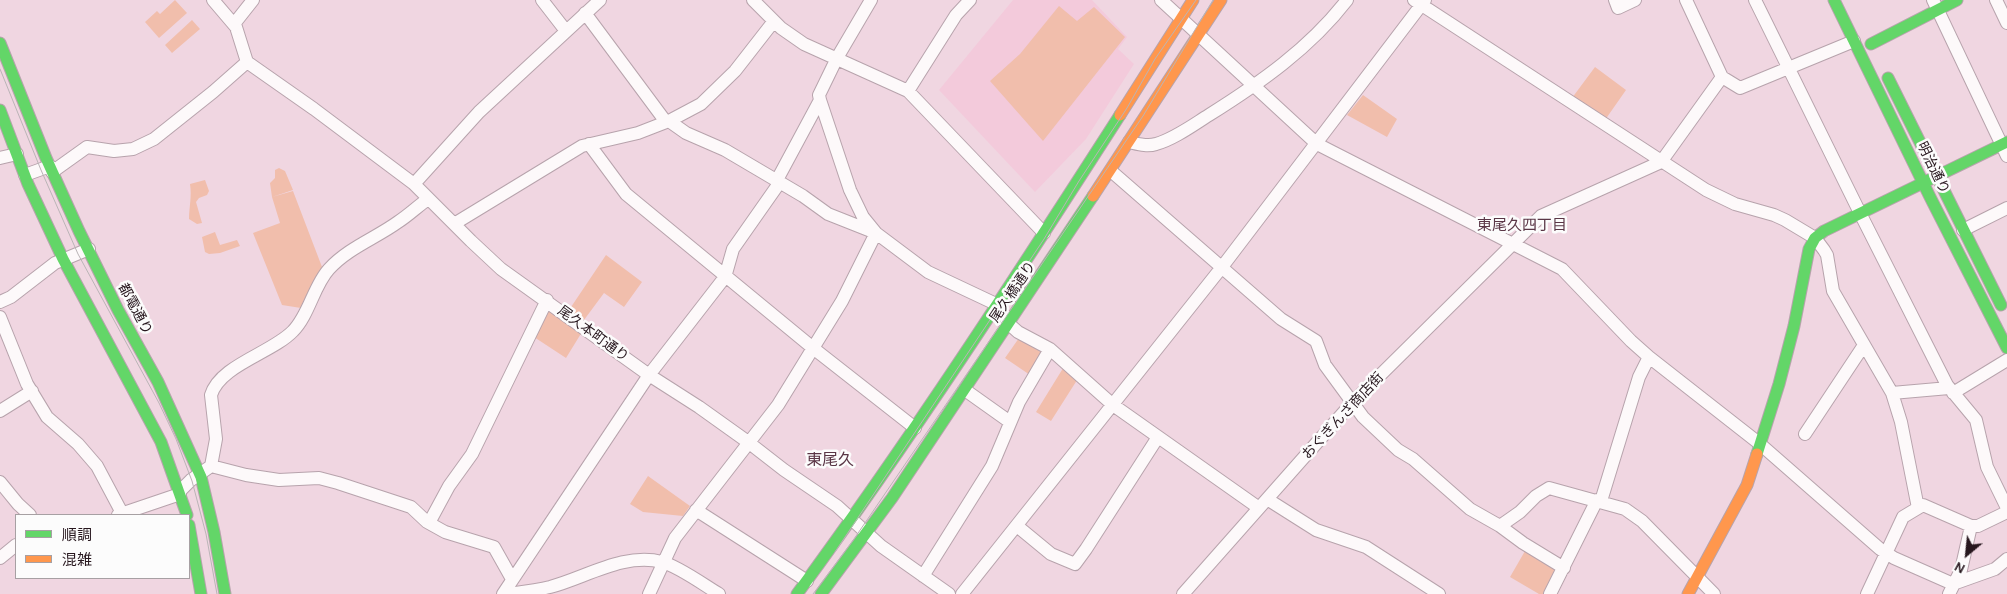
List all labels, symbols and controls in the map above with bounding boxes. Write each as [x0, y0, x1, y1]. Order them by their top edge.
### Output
street label: 明治通り [1913, 139, 1953, 197]
district label: 東尾久四丁目 [1477, 217, 1567, 235]
street label: 尾久橋通り [986, 258, 1040, 326]
street label: 都電通り [114, 280, 156, 338]
street label: 尾久本町通り [554, 303, 632, 365]
street label: おぐぎんざ商店街 [1299, 369, 1387, 463]
district label: 東尾久 [806, 450, 854, 470]
legend [15, 514, 190, 579]
text: 順調 [62, 526, 92, 544]
north arrow [1942, 529, 1992, 579]
text: 混雑 [62, 551, 92, 569]
text: N [1951, 558, 1968, 578]

